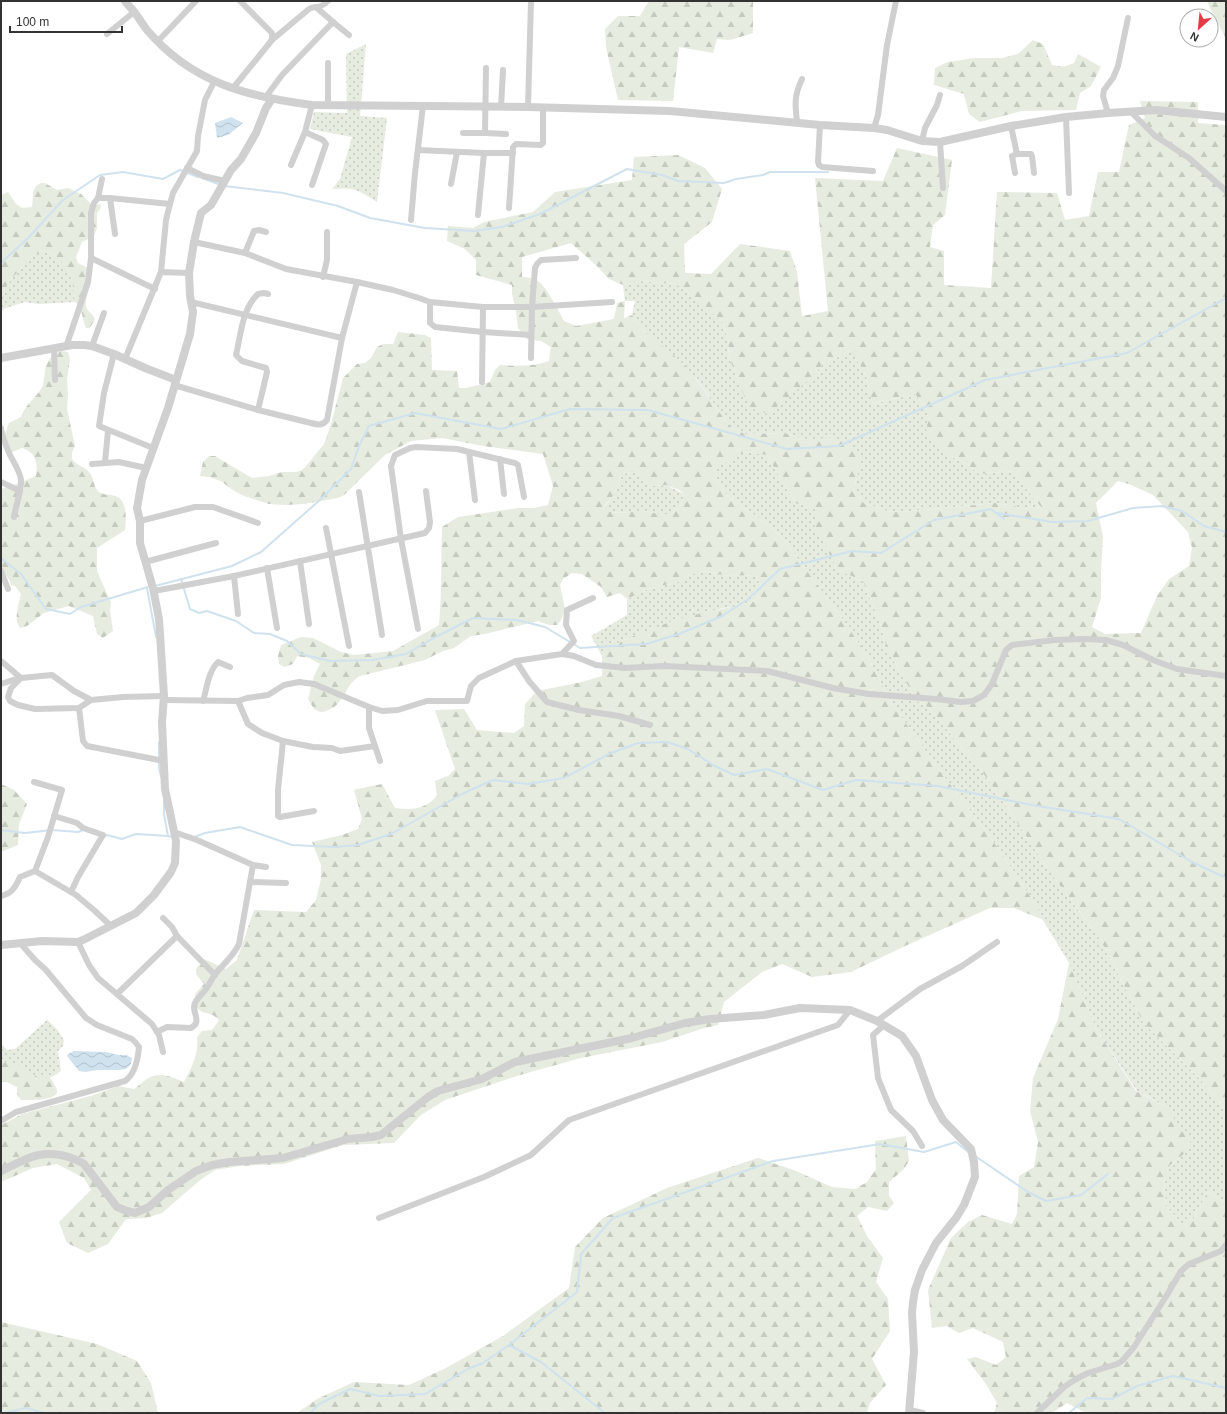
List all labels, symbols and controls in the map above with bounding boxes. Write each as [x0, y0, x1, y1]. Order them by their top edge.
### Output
scale bar [10, 8, 122, 34]
north arrow [1179, 8, 1219, 48]
text: 100 m [16, 15, 49, 29]
text: N [1188, 30, 1201, 44]

